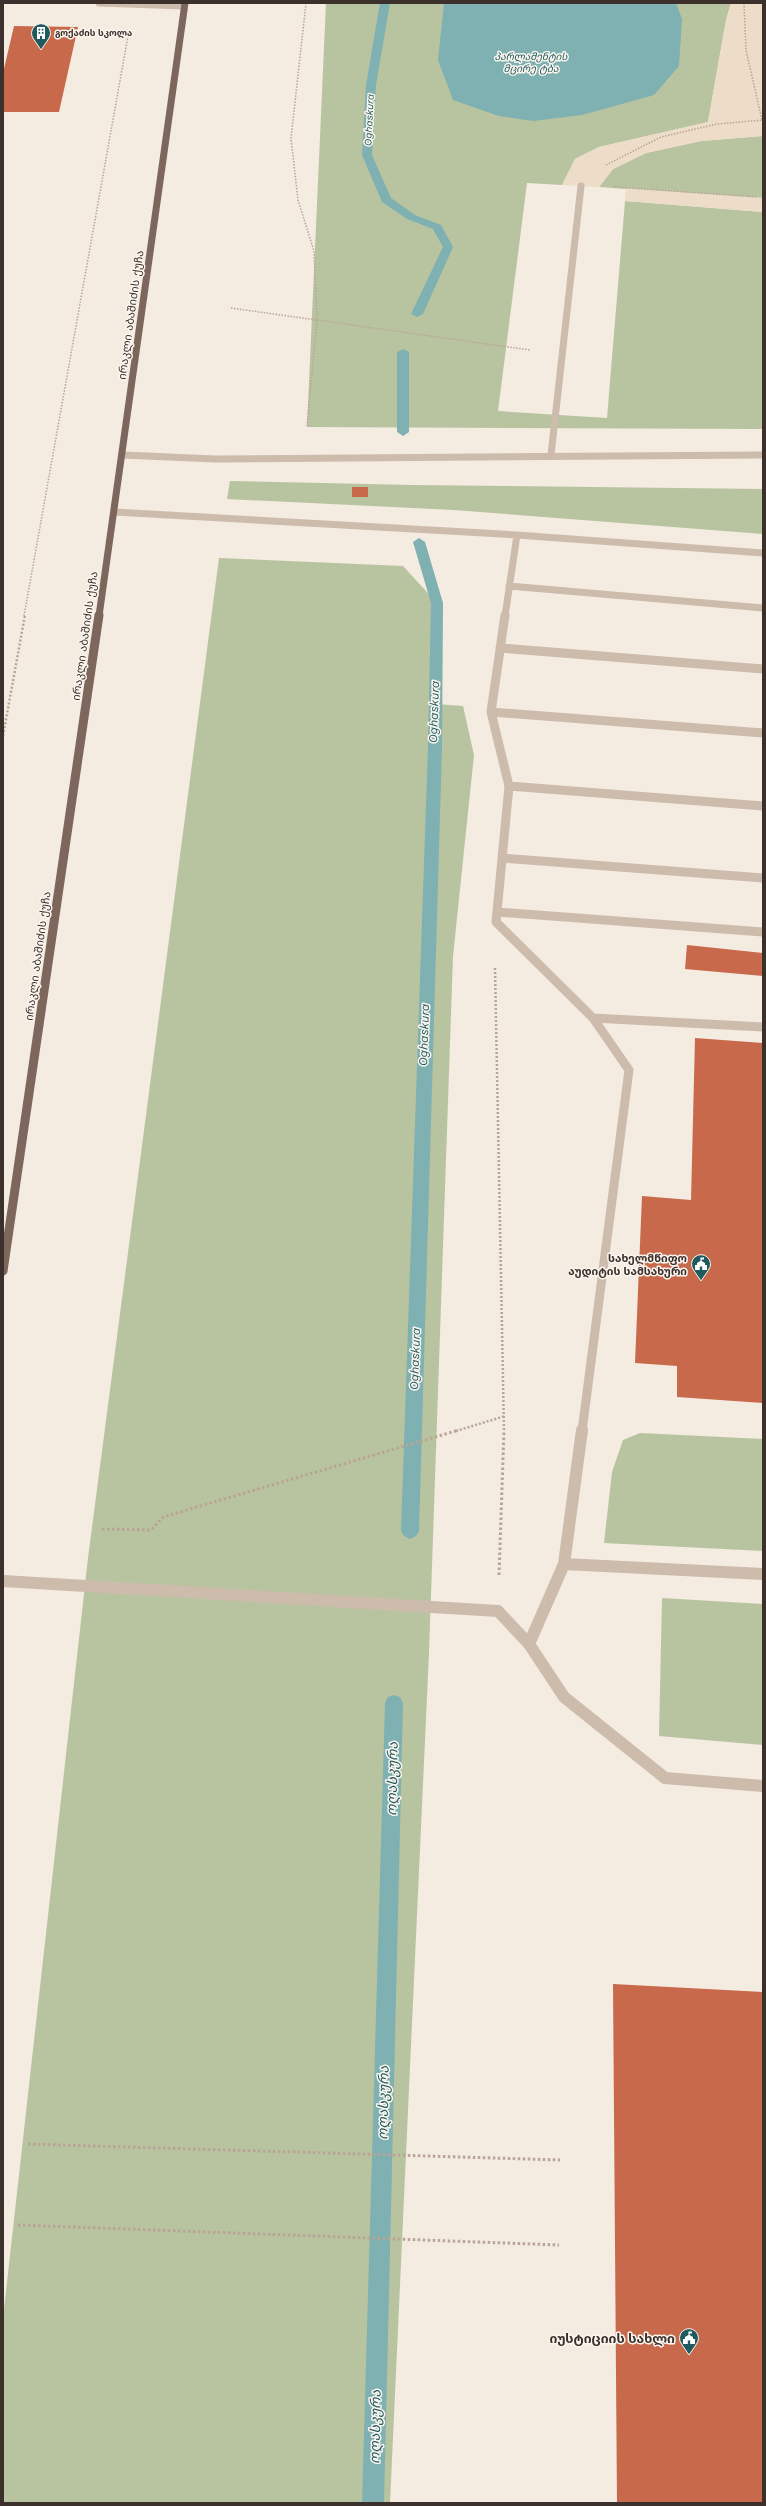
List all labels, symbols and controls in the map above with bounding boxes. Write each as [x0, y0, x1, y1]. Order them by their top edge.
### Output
building icon: გოქაძის სკოლა [30, 22, 52, 50]
place label: გოქაძის სკოლა [55, 28, 132, 39]
water label: პარლამენტის მცირე ტბა [495, 51, 568, 75]
water label: Oghaskura [362, 94, 376, 146]
street label: ირაკლი აბაშიძის ქუჩა [116, 250, 146, 380]
street label: ირაკლი აბაშიძის ქუჩა [70, 571, 100, 701]
water label: Oghaskura [426, 680, 442, 743]
street label: ირაკლი აბაშიძის ქუჩა [23, 891, 53, 1021]
water label: Oghaskura [416, 1003, 432, 1066]
place label: სახელმწიფო აუდიტის სამსახური [568, 1252, 687, 1278]
public building icon: სახელმწიფო აუდიტის სამსახური [690, 1253, 712, 1281]
water label: Oghaskura [407, 1327, 423, 1390]
water label: ოღასკურა [383, 1742, 402, 1816]
water label: ოღასკურა [374, 2066, 393, 2140]
public building icon: იუსტიციის სახლი [678, 2327, 700, 2355]
place label: იუსტიციის სახლი [549, 2331, 675, 2347]
water label: ოღასკურა [366, 2390, 385, 2464]

